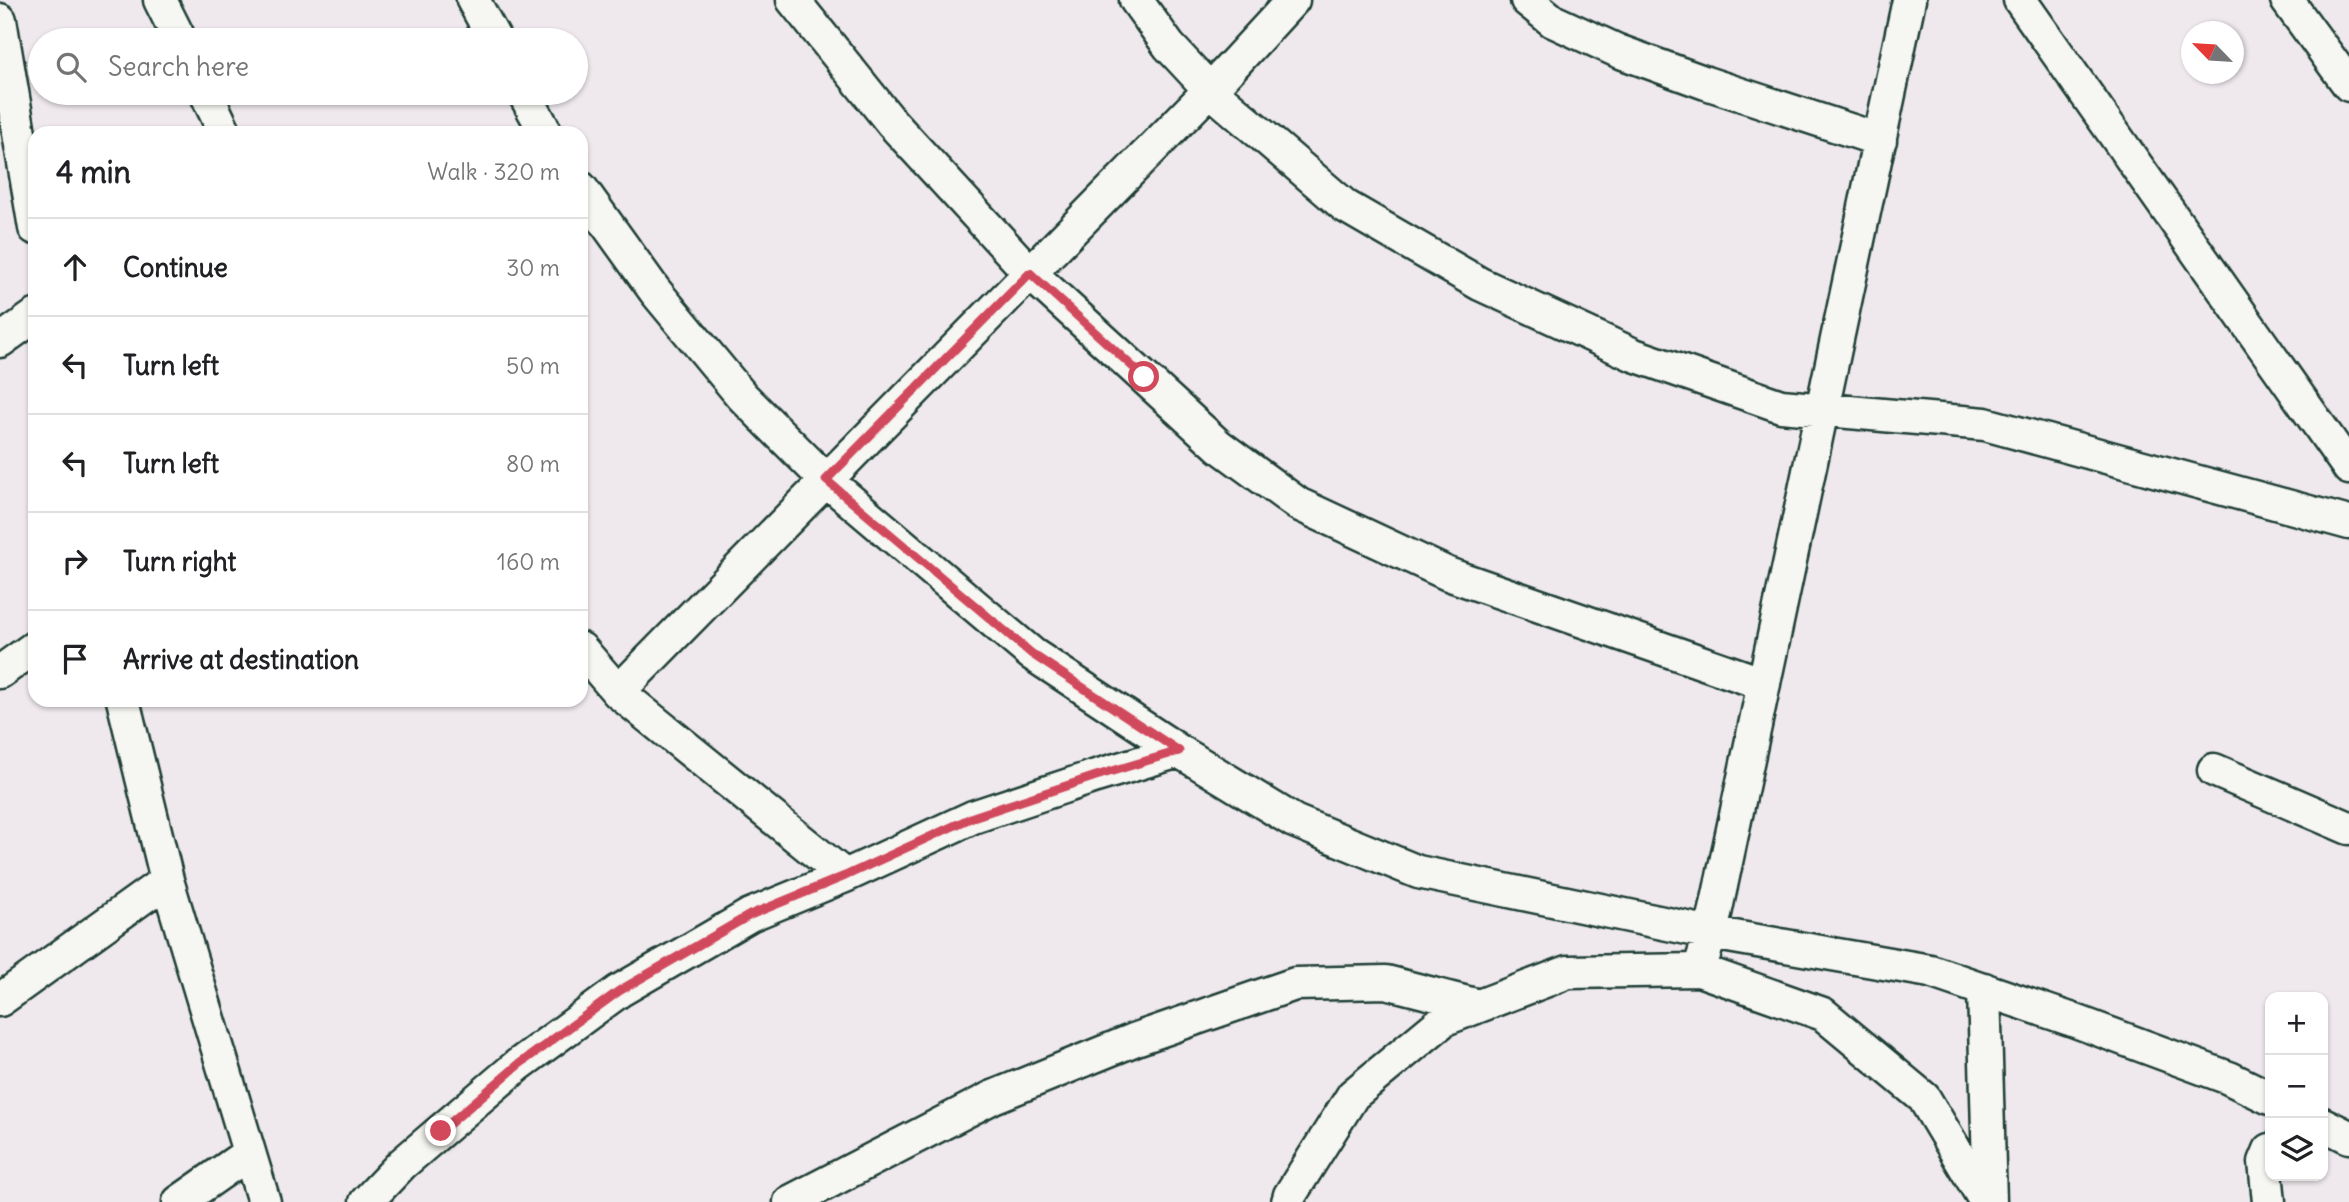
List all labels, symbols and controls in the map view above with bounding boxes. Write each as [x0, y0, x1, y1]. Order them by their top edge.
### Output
north arrow [2181, 21, 2244, 84]
search box [28, 28, 588, 105]
icon: search [52, 48, 90, 86]
text: Search here [108, 50, 249, 83]
text: 4 min [56, 153, 131, 191]
text: Walk · 320 m [427, 157, 560, 186]
icon: ahead [56, 248, 94, 286]
text: Continue [123, 251, 228, 284]
text: 30 m [506, 253, 560, 282]
icon: left [56, 346, 94, 384]
text: Turn left [123, 349, 219, 382]
text: 50 m [506, 351, 560, 380]
route start [1128, 361, 1159, 392]
icon: left [56, 444, 94, 482]
text: Turn left [123, 447, 219, 480]
text: 80 m [506, 449, 560, 478]
icon: right [56, 542, 94, 580]
text: Turn right [123, 545, 236, 578]
text: 160 m [497, 547, 560, 576]
icon: arrive [56, 640, 94, 678]
text: Arrive at destination [123, 643, 359, 676]
map controls [2265, 992, 2328, 1181]
button: + [2265, 992, 2328, 1055]
button: − [2265, 1055, 2328, 1118]
route end [425, 1115, 456, 1146]
button: layers [2265, 1118, 2328, 1181]

